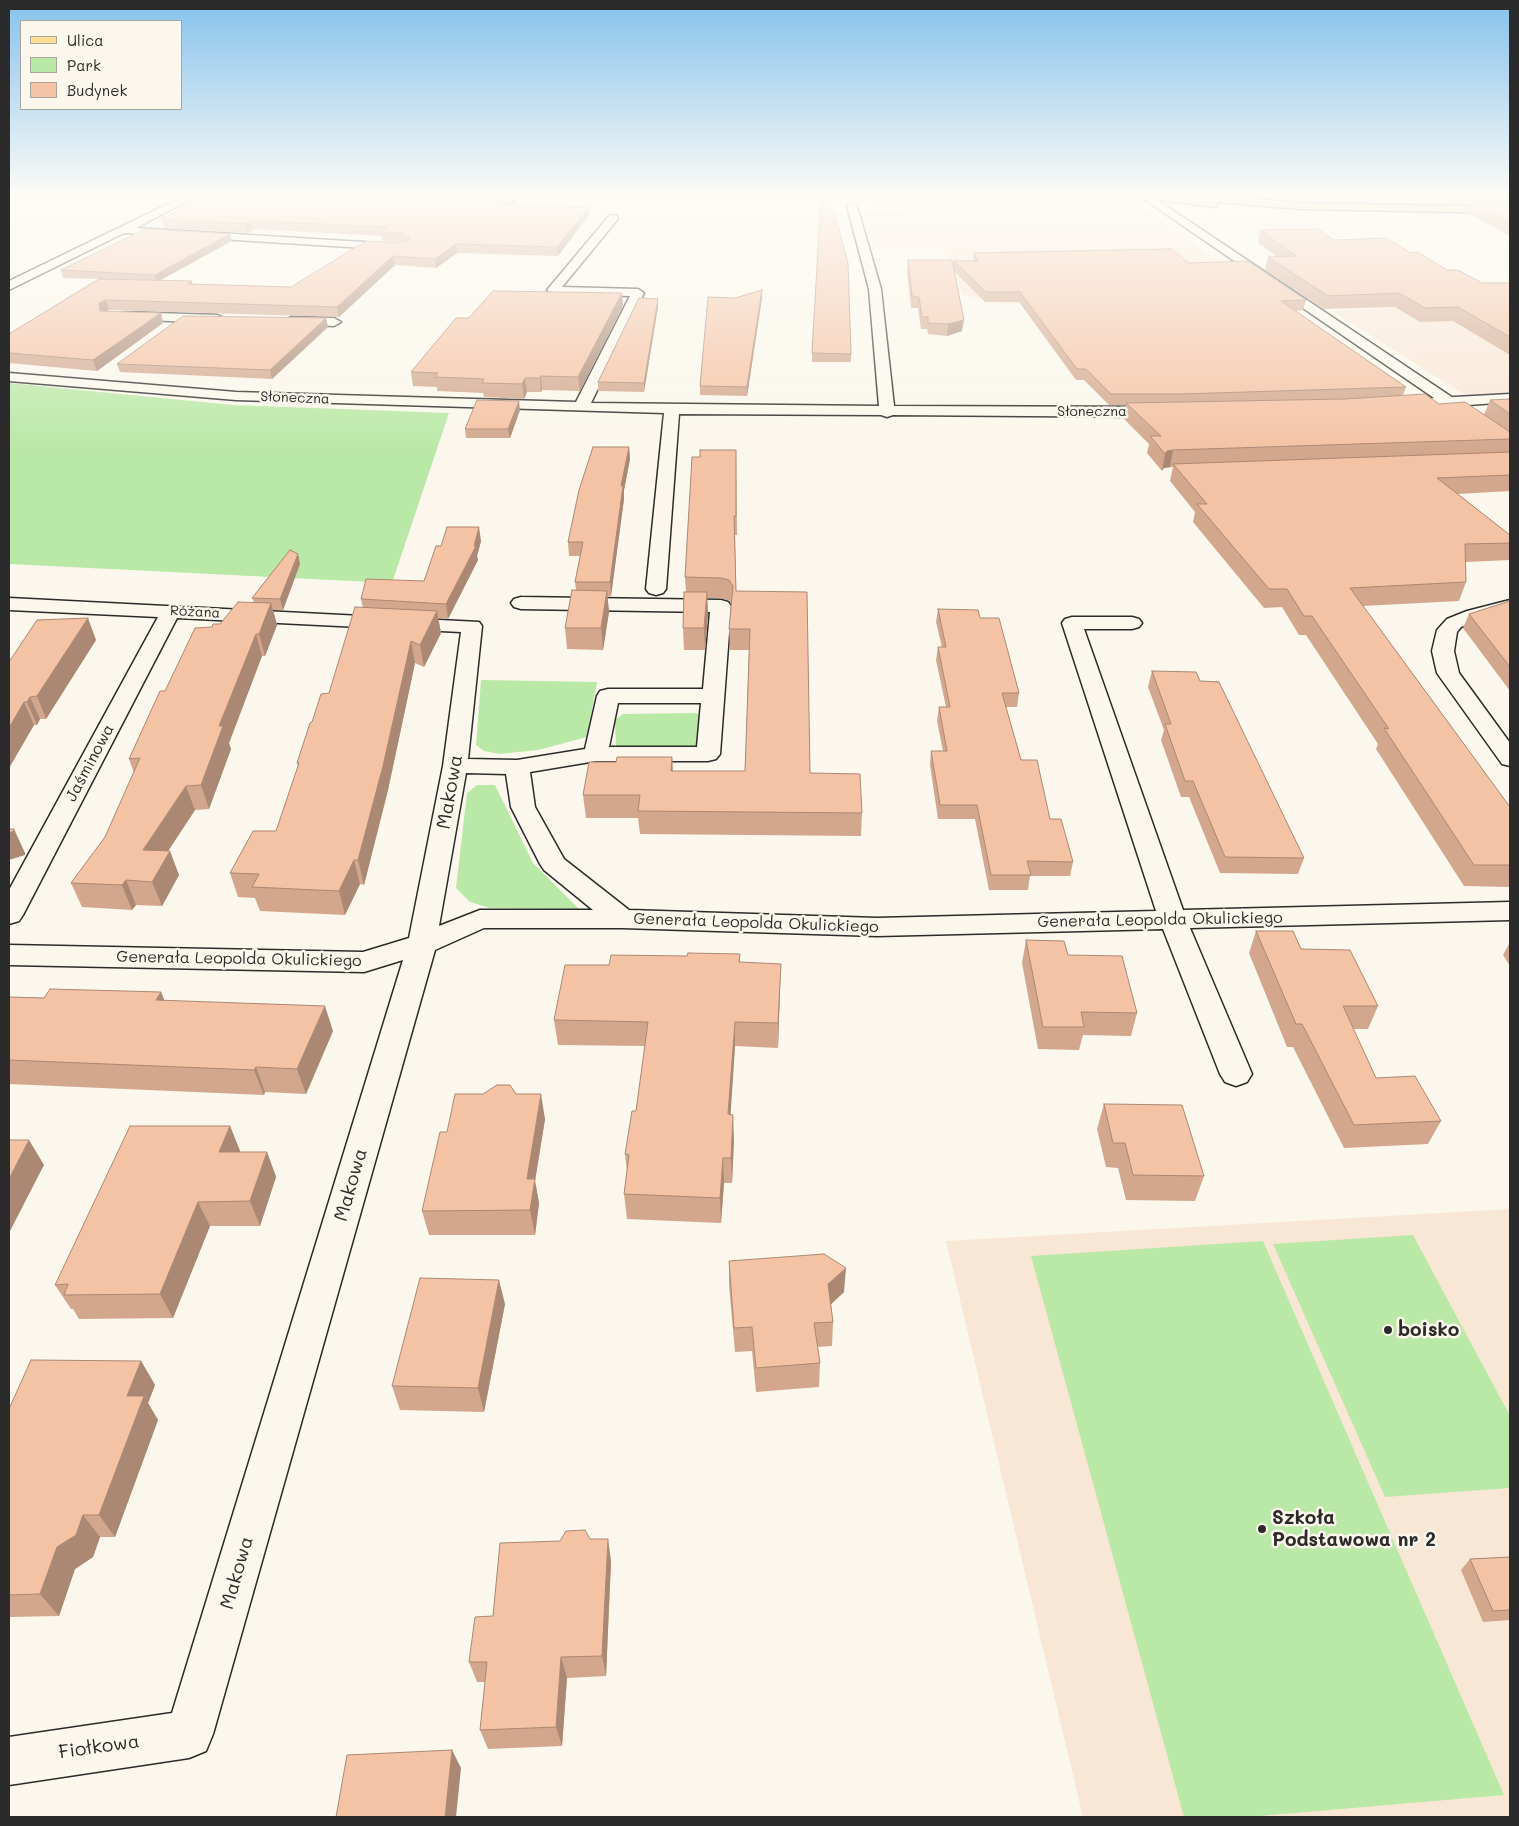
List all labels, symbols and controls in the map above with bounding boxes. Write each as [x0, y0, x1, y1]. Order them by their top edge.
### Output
legend [20, 20, 182, 110]
text: Ulica [67, 30, 104, 50]
text: Park [67, 55, 101, 75]
text: Budynek [67, 80, 127, 100]
street label: Słoneczna [260, 388, 330, 408]
street label: Słoneczna [1057, 404, 1127, 420]
street label: Różana [169, 602, 221, 622]
street label: Jaśminowa [62, 721, 118, 805]
street label: Makowa [432, 753, 468, 831]
street label: Generała Leopolda Okulickiego [1037, 908, 1283, 932]
street label: Generała Leopolda Okulickiego [633, 909, 879, 937]
street label: Generała Leopolda Okulickiego [116, 947, 362, 971]
street label: Makowa [330, 1146, 372, 1224]
place label: boisko [1398, 1319, 1459, 1341]
marker: boisko [1382, 1324, 1394, 1336]
place label: Szkoła Podstawowa nr 2 [1272, 1507, 1436, 1551]
marker: Szkoła Podstawowa nr 2 [1256, 1523, 1268, 1535]
street label: Makowa [216, 1534, 258, 1612]
street label: Fiołkowa [57, 1730, 141, 1764]

